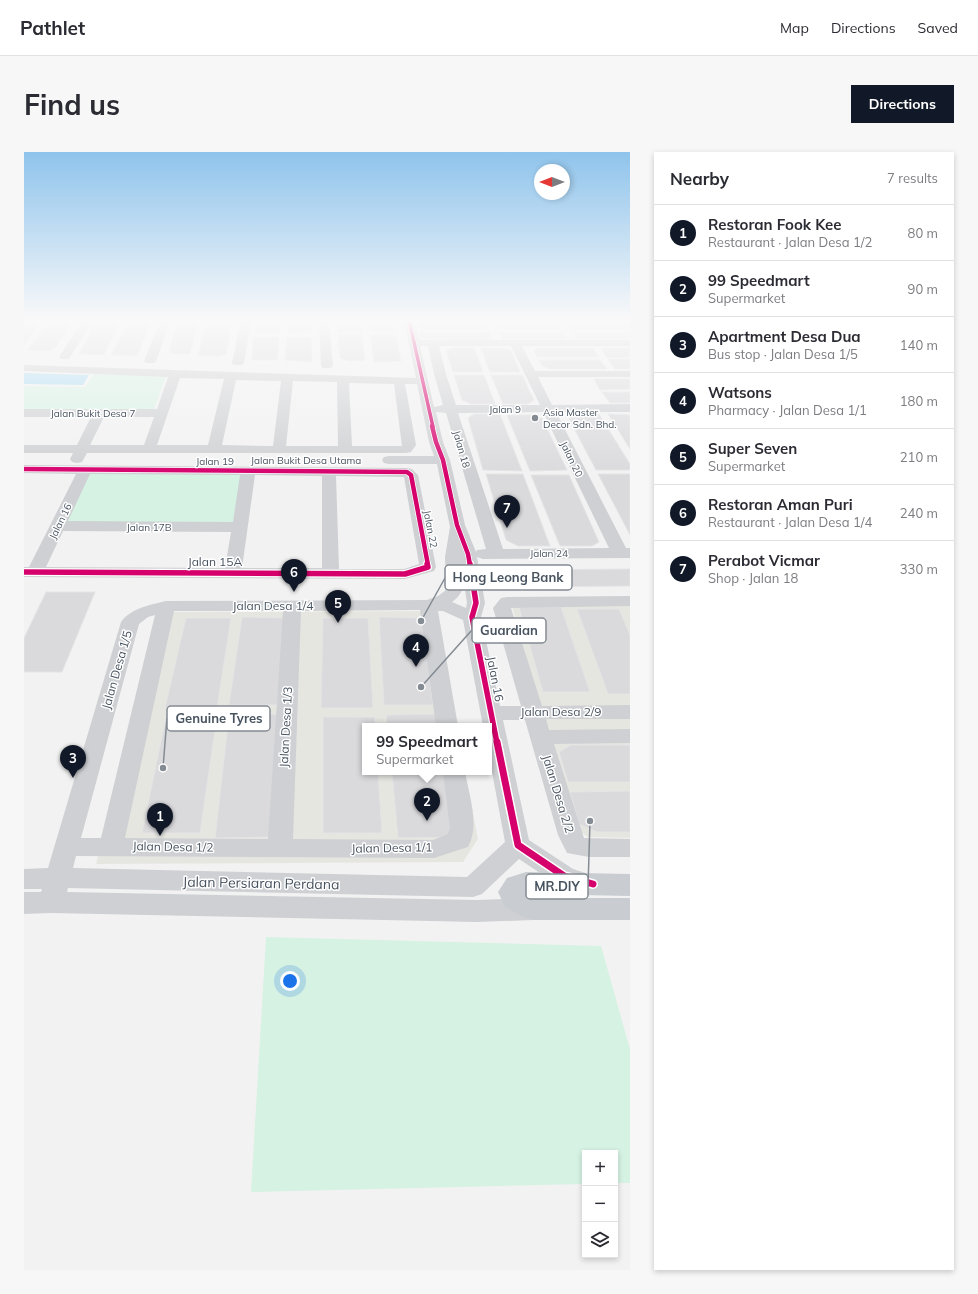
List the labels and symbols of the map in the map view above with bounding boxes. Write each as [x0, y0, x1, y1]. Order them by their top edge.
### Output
north arrow [534, 164, 570, 200]
street label: Jalan 9 [489, 403, 521, 416]
place label: Asia Master Decor Sdn. Bhd. [543, 406, 617, 431]
street label: Jalan Bukit Desa 7 [51, 407, 135, 420]
marker: Asia Master Decor Sdn. Bhd. [530, 413, 540, 423]
street label: Jalan 18 [450, 429, 473, 469]
street label: Jalan 20 [557, 439, 586, 479]
street label: Jalan Bukit Desa Utama [251, 454, 361, 467]
street label: Jalan 19 [196, 455, 234, 468]
pin: 7 [494, 495, 520, 528]
street label: Jalan 16 [46, 501, 75, 541]
street label: Jalan 22 [420, 509, 441, 549]
street label: Jalan 17B [127, 521, 172, 534]
street label: Jalan 24 [530, 547, 568, 560]
street label: Jalan 15A [188, 554, 242, 569]
pin: 6 [281, 559, 307, 592]
callout: Hong Leong Bank [445, 565, 572, 590]
text: Hong Leong Bank [453, 569, 564, 585]
pin: 5 [325, 590, 351, 623]
street label: Jalan Desa 1/4 [233, 598, 313, 613]
callout: Guardian [472, 618, 546, 643]
text: Guardian [480, 622, 538, 638]
street label: Jalan Desa 1/5 [98, 629, 135, 711]
pin: 4 [403, 634, 429, 667]
street label: Jalan 16 [484, 655, 507, 703]
street label: Jalan Desa 1/3 [276, 686, 295, 768]
street label: Jalan Desa 2/9 [521, 704, 601, 719]
callout: Genuine Tyres [167, 706, 270, 731]
text: Genuine Tyres [175, 710, 263, 727]
pin: 3 [60, 745, 86, 778]
street label: Jalan Desa 2/2 [539, 753, 577, 835]
pin: 2 [414, 788, 440, 821]
pin: 1 [147, 803, 173, 836]
street label: Jalan Desa 1/2 [132, 838, 214, 855]
street label: Jalan Desa 1/1 [351, 839, 433, 856]
street label: Jalan Persiaran Perdana [182, 873, 340, 893]
callout: MR.DIY [526, 874, 588, 899]
text: MR.DIY [534, 878, 581, 894]
your location [280, 971, 300, 991]

